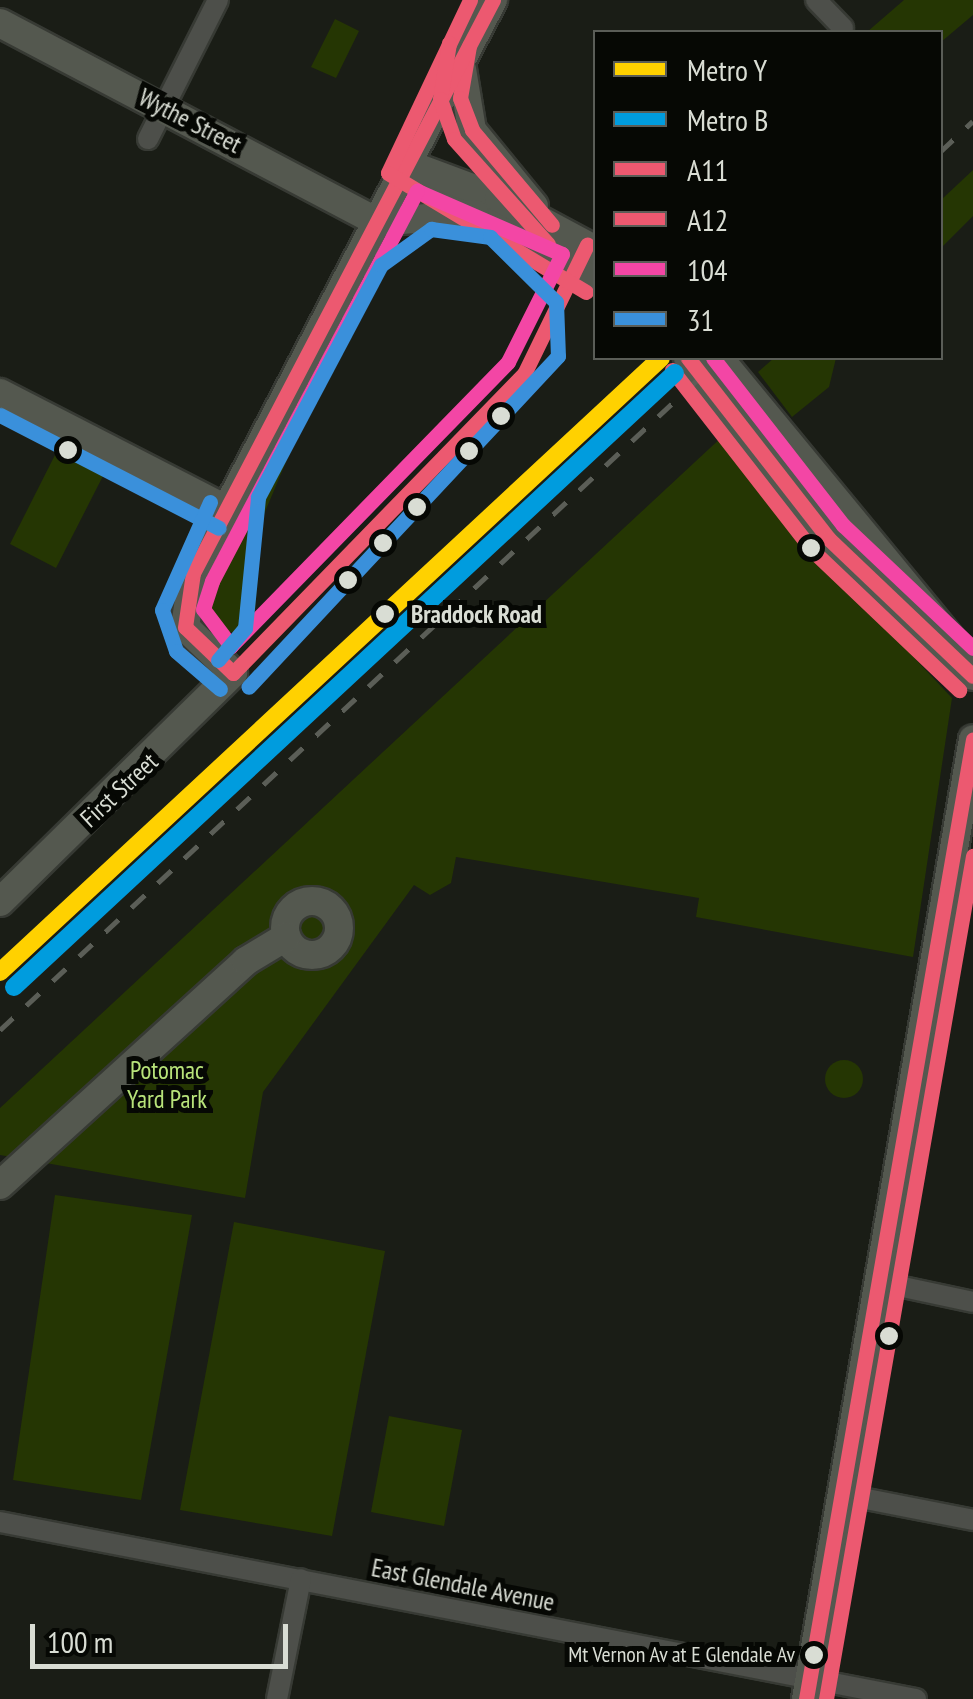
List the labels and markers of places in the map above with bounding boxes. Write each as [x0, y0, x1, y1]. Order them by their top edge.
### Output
unlabelled marker [491, 406, 511, 426]
unlabelled marker [58, 440, 78, 460]
unlabelled marker [459, 441, 479, 461]
unlabelled marker [407, 497, 427, 517]
unlabelled marker [373, 533, 393, 553]
unlabelled marker [801, 538, 821, 558]
unlabelled marker [338, 570, 358, 590]
marker: Braddock Road [368, 597, 402, 631]
place label: Braddock Road [411, 599, 543, 629]
unlabelled marker [879, 1326, 899, 1346]
place label: Mt Vernon Av at E Glendale Av [566, 1642, 795, 1668]
marker: Mt Vernon Av at E Glendale Av [804, 1645, 824, 1665]

